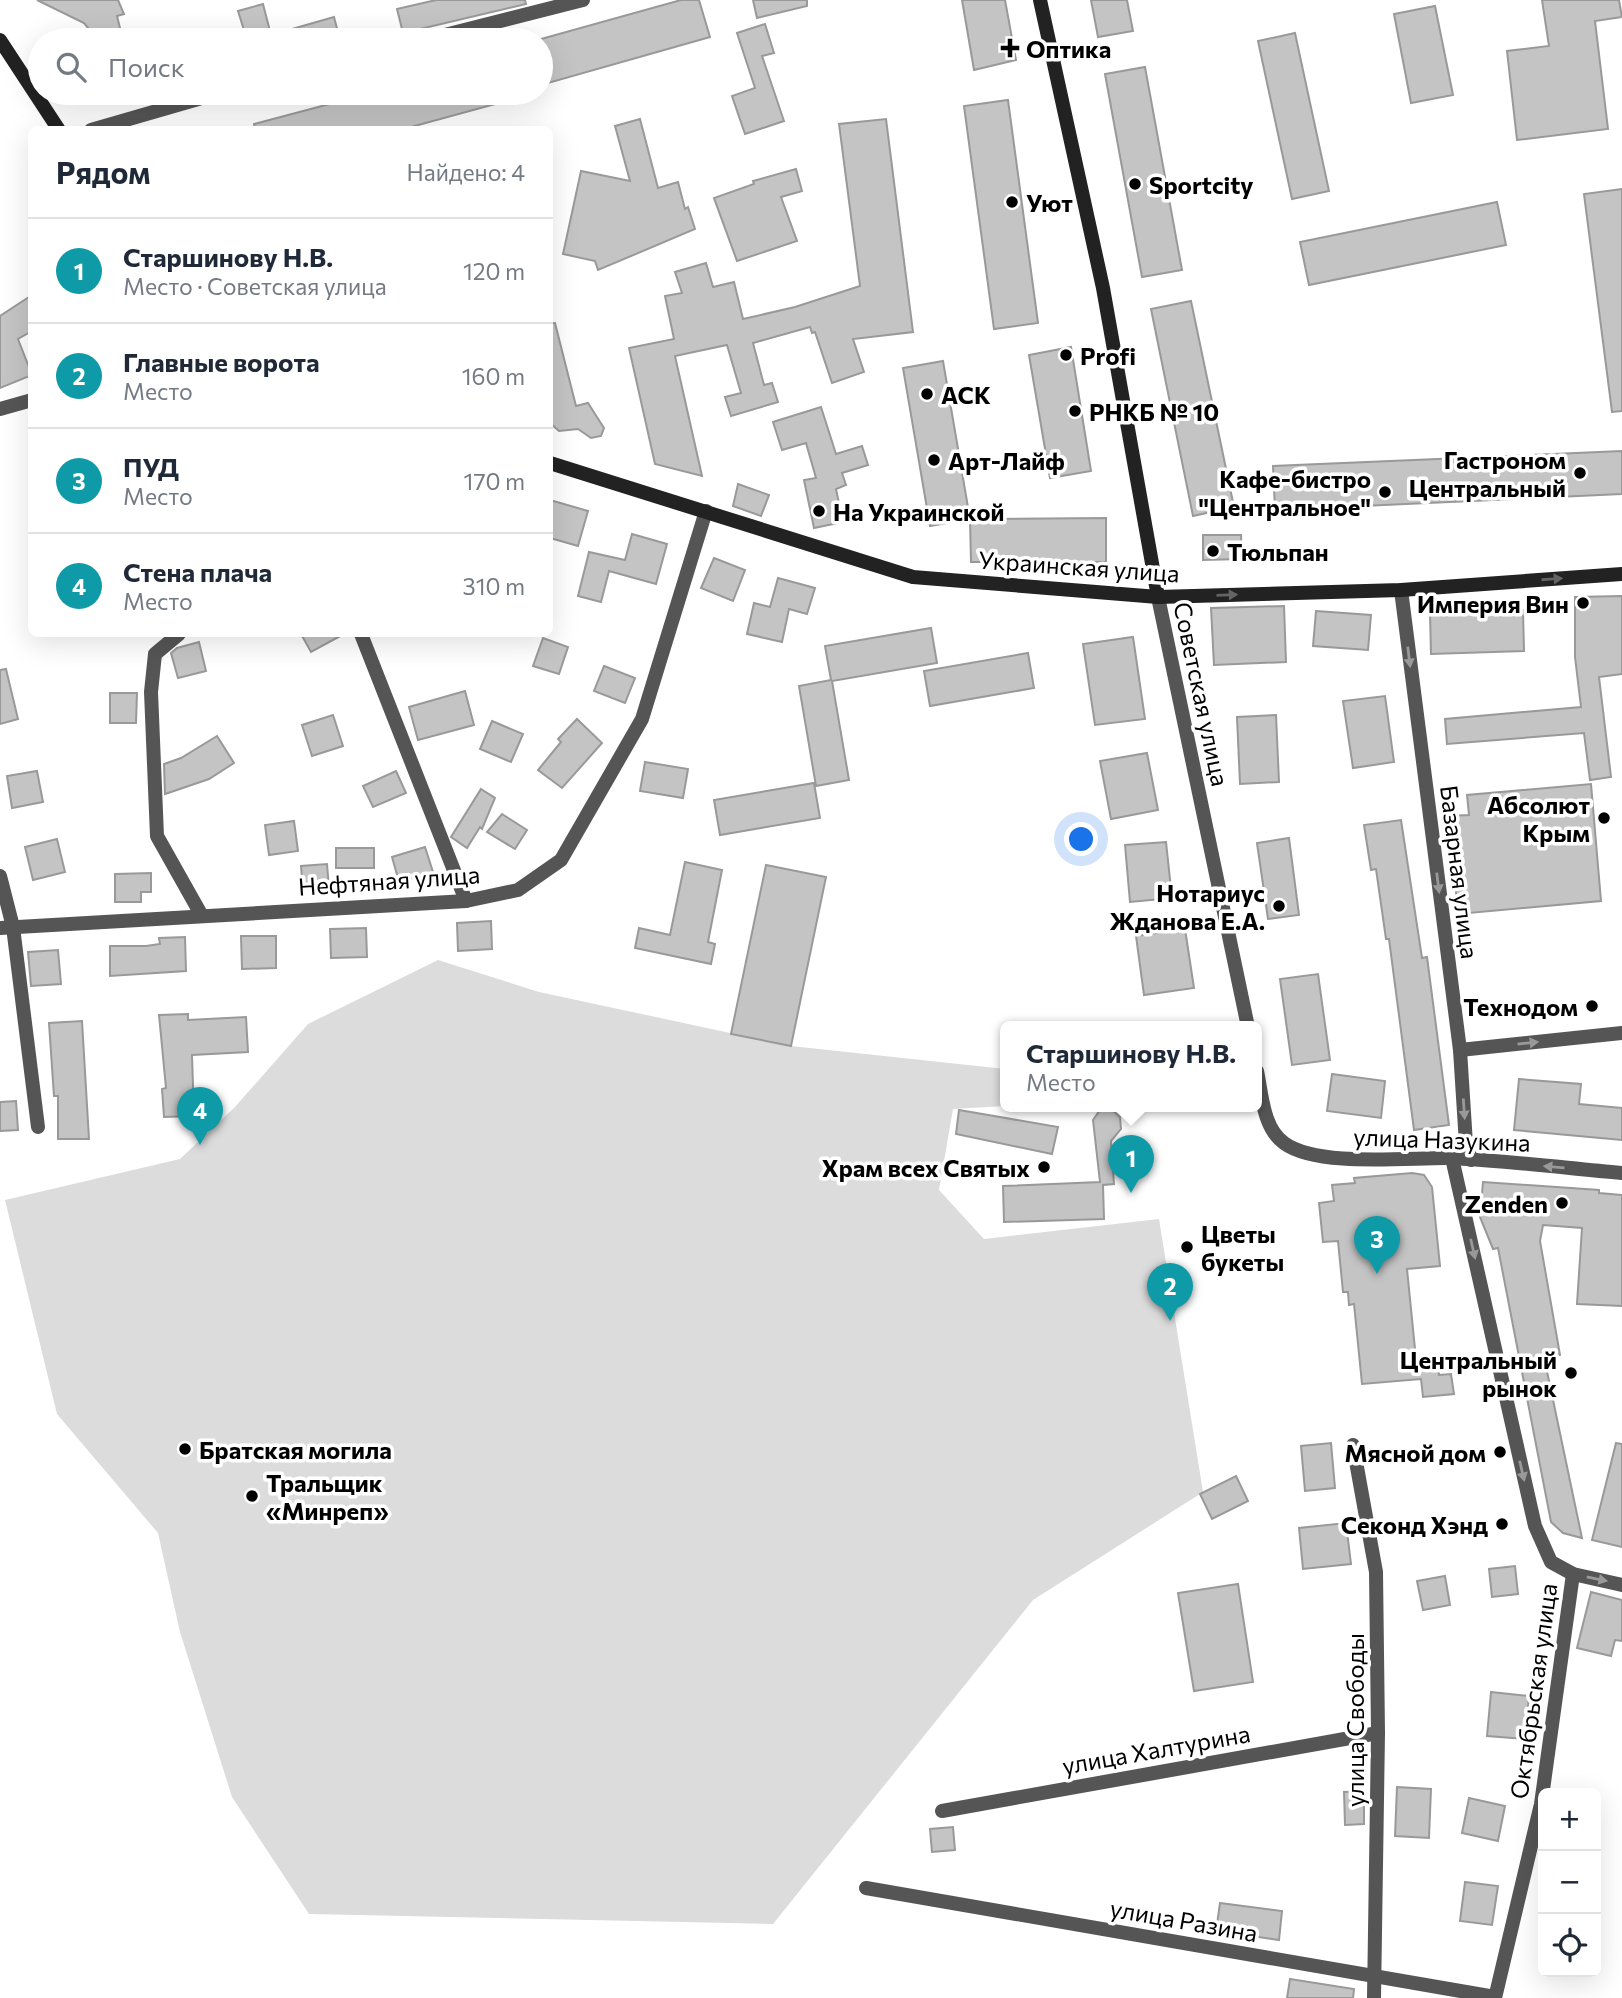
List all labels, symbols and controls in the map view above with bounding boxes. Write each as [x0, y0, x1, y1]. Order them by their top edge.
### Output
search box [28, 28, 553, 105]
place label: Оптика [1026, 34, 1111, 63]
marker: Оптика [1000, 38, 1020, 58]
icon: search [52, 48, 90, 86]
text: Поиск [108, 51, 185, 82]
text: Рядом [56, 153, 150, 190]
text: Найдено: 4 [407, 158, 525, 186]
place label: Sportcity [1149, 170, 1254, 199]
marker: Sportcity [1127, 176, 1143, 192]
place label: Уют [1026, 188, 1073, 217]
marker: Уют [1004, 194, 1020, 210]
text: Старшинову Н.В. [123, 241, 333, 272]
text: 1 [74, 257, 84, 285]
text: 120 m [463, 257, 525, 285]
text: Место · Советская улица [123, 272, 387, 300]
place label: Profi [1080, 341, 1136, 370]
text: Главные ворота [123, 346, 319, 377]
marker: Profi [1058, 347, 1074, 363]
text: 2 [72, 362, 86, 390]
text: 160 m [462, 362, 525, 390]
text: Место [123, 377, 193, 405]
place label: АСК [941, 380, 991, 409]
marker: АСК [919, 386, 935, 402]
place label: РНКБ № 10 [1089, 397, 1219, 426]
marker: РНКБ № 10 [1067, 403, 1083, 419]
place label: Гастроном Центральный [1409, 445, 1566, 502]
place label: Арт-Лайф [948, 446, 1065, 475]
text: ПУД [123, 451, 179, 482]
marker: Арт-Лайф [926, 452, 942, 468]
place label: Кафе‐бистро "Центральное" [1199, 464, 1371, 521]
marker: Гастроном Центральный [1572, 465, 1588, 481]
text: 3 [72, 467, 86, 495]
text: 170 m [464, 467, 525, 495]
text: Место [123, 482, 193, 510]
marker: Кафе‐бистро "Центральное" [1377, 484, 1393, 500]
place label: На Украинской [833, 497, 1005, 526]
marker: На Украинской [811, 503, 827, 519]
place label: Тюльпан [1227, 537, 1329, 566]
marker: Тюльпан [1205, 543, 1221, 559]
street label: Украинская улица [977, 545, 1181, 587]
text: Стена плача [123, 556, 272, 587]
text: 4 [72, 572, 86, 600]
text: 310 m [463, 572, 525, 600]
one-way arrow [1541, 573, 1563, 584]
text: Место [123, 587, 193, 615]
one-way arrow [1216, 589, 1238, 600]
place label: Империя Вин [1417, 589, 1569, 618]
marker: Империя Вин [1575, 595, 1591, 611]
street label: Советская улица [1168, 599, 1236, 789]
one-way arrow [1404, 647, 1415, 669]
street label: Базарная улица [1435, 784, 1485, 960]
place label: Абсолют Крым [1487, 790, 1590, 847]
marker: Абсолют Крым [1596, 810, 1612, 826]
your location [1064, 822, 1098, 856]
street label: Нефтяная улица [297, 859, 481, 901]
one-way arrow [1433, 872, 1444, 894]
place label: Нотариус Жданова Е.А. [1110, 878, 1265, 935]
marker: Нотариус Жданова Е.А. [1271, 898, 1287, 914]
place label: Технодом [1463, 992, 1578, 1021]
marker: Технодом [1584, 998, 1600, 1014]
popup [1000, 1021, 1262, 1112]
text: Старшинову Н.В. [1026, 1037, 1236, 1068]
one-way arrow [1517, 1037, 1539, 1048]
text: Место [1026, 1068, 1096, 1096]
pin: 4 [177, 1087, 223, 1145]
one-way arrow [1459, 1098, 1470, 1120]
street label: улица Назукина [1353, 1121, 1531, 1157]
pin: 1 [1108, 1135, 1154, 1193]
place label: Храм всех Святых [822, 1153, 1030, 1182]
marker: Храм всех Святых [1036, 1159, 1052, 1175]
one-way arrow [1543, 1161, 1565, 1172]
place label: Zenden [1464, 1189, 1548, 1218]
marker: Zenden [1554, 1195, 1570, 1211]
pin: 3 [1354, 1216, 1400, 1274]
place label: Цветы букеты [1201, 1219, 1284, 1276]
one-way arrow [1467, 1238, 1478, 1260]
marker: Цветы букеты [1179, 1239, 1195, 1255]
pin: 2 [1147, 1263, 1193, 1321]
place label: Центральный рынок [1400, 1345, 1557, 1402]
marker: Центральный рынок [1563, 1365, 1579, 1381]
place label: Братская могила [199, 1435, 392, 1464]
place label: Мясной дом [1344, 1438, 1486, 1467]
marker: Братская могила [177, 1441, 193, 1457]
marker: Мясной дом [1492, 1444, 1508, 1460]
one-way arrow [1517, 1460, 1528, 1482]
place label: Тральщик «Минреп» [266, 1468, 389, 1525]
marker: Тральщик «Минреп» [244, 1488, 260, 1504]
place label: Секонд Хэнд [1341, 1510, 1488, 1539]
marker: Секонд Хэнд [1494, 1516, 1510, 1532]
one-way arrow [1586, 1574, 1608, 1585]
street label: Октябрьская улица [1504, 1581, 1562, 1801]
street label: улица Свободы [1340, 1633, 1369, 1807]
street label: улица Халтурина [1060, 1718, 1252, 1780]
map controls [1538, 1788, 1601, 1977]
button: + [1538, 1788, 1601, 1851]
button: − [1538, 1851, 1601, 1914]
street label: улица Разина [1108, 1893, 1260, 1947]
button: locate [1538, 1914, 1601, 1977]

